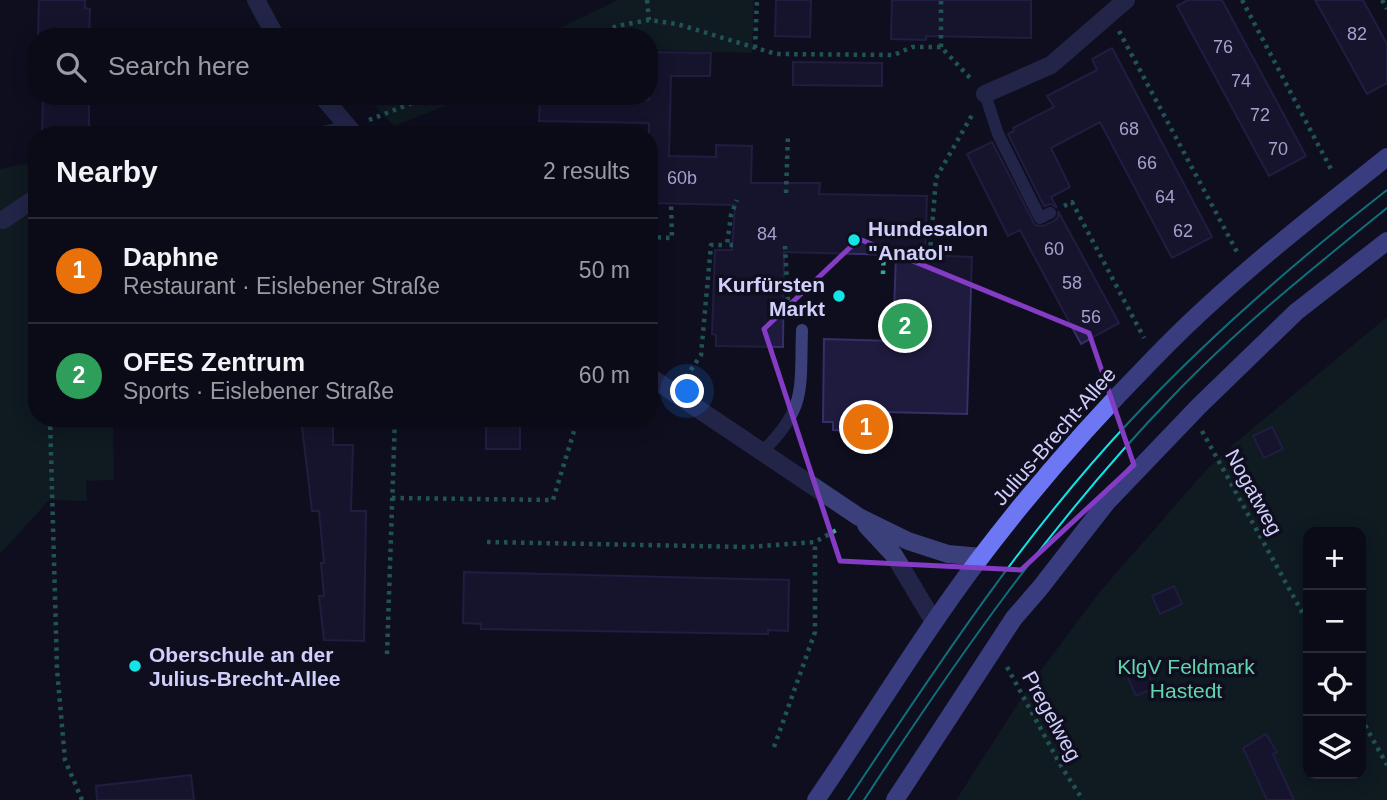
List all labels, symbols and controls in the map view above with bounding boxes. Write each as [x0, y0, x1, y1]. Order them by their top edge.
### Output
house number: 82 [1347, 24, 1367, 44]
search box [28, 28, 658, 105]
house number: 76 [1213, 37, 1233, 57]
icon: search [52, 48, 90, 86]
text: Search here [108, 51, 250, 81]
house number: 74 [1231, 71, 1251, 91]
house number: 72 [1250, 105, 1270, 125]
house number: 68 [1119, 119, 1139, 139]
house number: 70 [1268, 139, 1288, 159]
house number: 66 [1137, 153, 1157, 173]
text: Nearby [56, 155, 158, 188]
text: 2 results [543, 158, 630, 184]
house number: 60b [667, 168, 697, 188]
house number: 64 [1155, 187, 1175, 207]
place label: Hundesalon "Anatol" [868, 217, 988, 264]
house number: 62 [1173, 221, 1193, 241]
house number: 84 [757, 224, 777, 244]
marker: Hundesalon "Anatol" [846, 232, 862, 248]
house number: 60 [1044, 239, 1064, 259]
text: Daphne [123, 242, 218, 272]
text: 1 [73, 257, 85, 283]
text: 50 m [579, 257, 630, 283]
text: Restaurant · Eislebener Straße [123, 273, 440, 299]
place label: Kurfürsten Markt [718, 273, 825, 320]
house number: 58 [1062, 273, 1082, 293]
marker: Kurfürsten Markt [831, 288, 847, 304]
pin: 2 [882, 300, 928, 352]
house number: 56 [1081, 307, 1101, 327]
text: OFES Zentrum [123, 347, 305, 377]
text: 2 [73, 362, 85, 388]
text: 60 m [579, 362, 630, 388]
street label: Julius-Brecht-Allee [988, 362, 1120, 510]
your location [670, 374, 704, 408]
text: Sports · Eislebener Straße [123, 378, 394, 404]
pin: 1 [843, 401, 889, 453]
street label: Nogatweg [1221, 445, 1287, 539]
map controls [1303, 527, 1366, 779]
button: + [1303, 527, 1366, 590]
button: − [1303, 590, 1366, 653]
place label: Oberschule an der Julius-Brecht-Allee [149, 643, 340, 690]
button: locate [1303, 653, 1366, 716]
park label: KlgV Feldmark Hastedt [1117, 655, 1255, 702]
marker: Oberschule an der Julius-Brecht-Allee [127, 658, 143, 674]
street label: Pregelweg [1018, 667, 1086, 765]
button: layers [1303, 716, 1366, 779]

